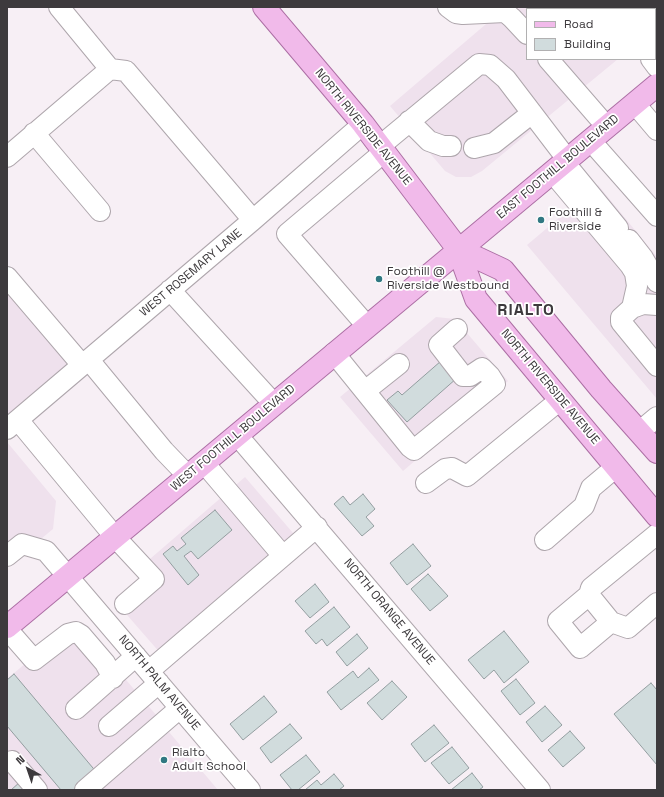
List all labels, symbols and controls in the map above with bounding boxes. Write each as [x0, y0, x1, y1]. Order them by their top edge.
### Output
legend [526, 8, 656, 60]
text: Road [564, 16, 593, 32]
text: Building [564, 36, 611, 52]
street label: NORTH RIVERSIDE AVENUE [312, 66, 414, 188]
street label: EAST FOOTHILL BOULEVARD [494, 112, 622, 222]
place label: Foothill & Riverside [549, 206, 602, 234]
marker: Foothill & Riverside [536, 215, 546, 225]
street label: WEST ROSEMARY LANE [137, 226, 245, 320]
place label: Foothill @ Riverside Westbound [387, 265, 509, 293]
marker: Foothill @ Riverside Westbound [374, 274, 384, 284]
district label: RIALTO [497, 301, 555, 321]
street label: NORTH RIVERSIDE AVENUE [498, 327, 602, 447]
street label: WEST FOOTHILL BOULEVARD [168, 382, 298, 494]
street label: NORTH ORANGE AVENUE [340, 556, 438, 668]
street label: NORTH PALM AVENUE [115, 633, 203, 733]
place label: Rialto Adult School [172, 746, 246, 774]
north arrow [8, 749, 48, 789]
text: N [13, 752, 28, 768]
marker: Rialto Adult School [159, 755, 169, 765]

